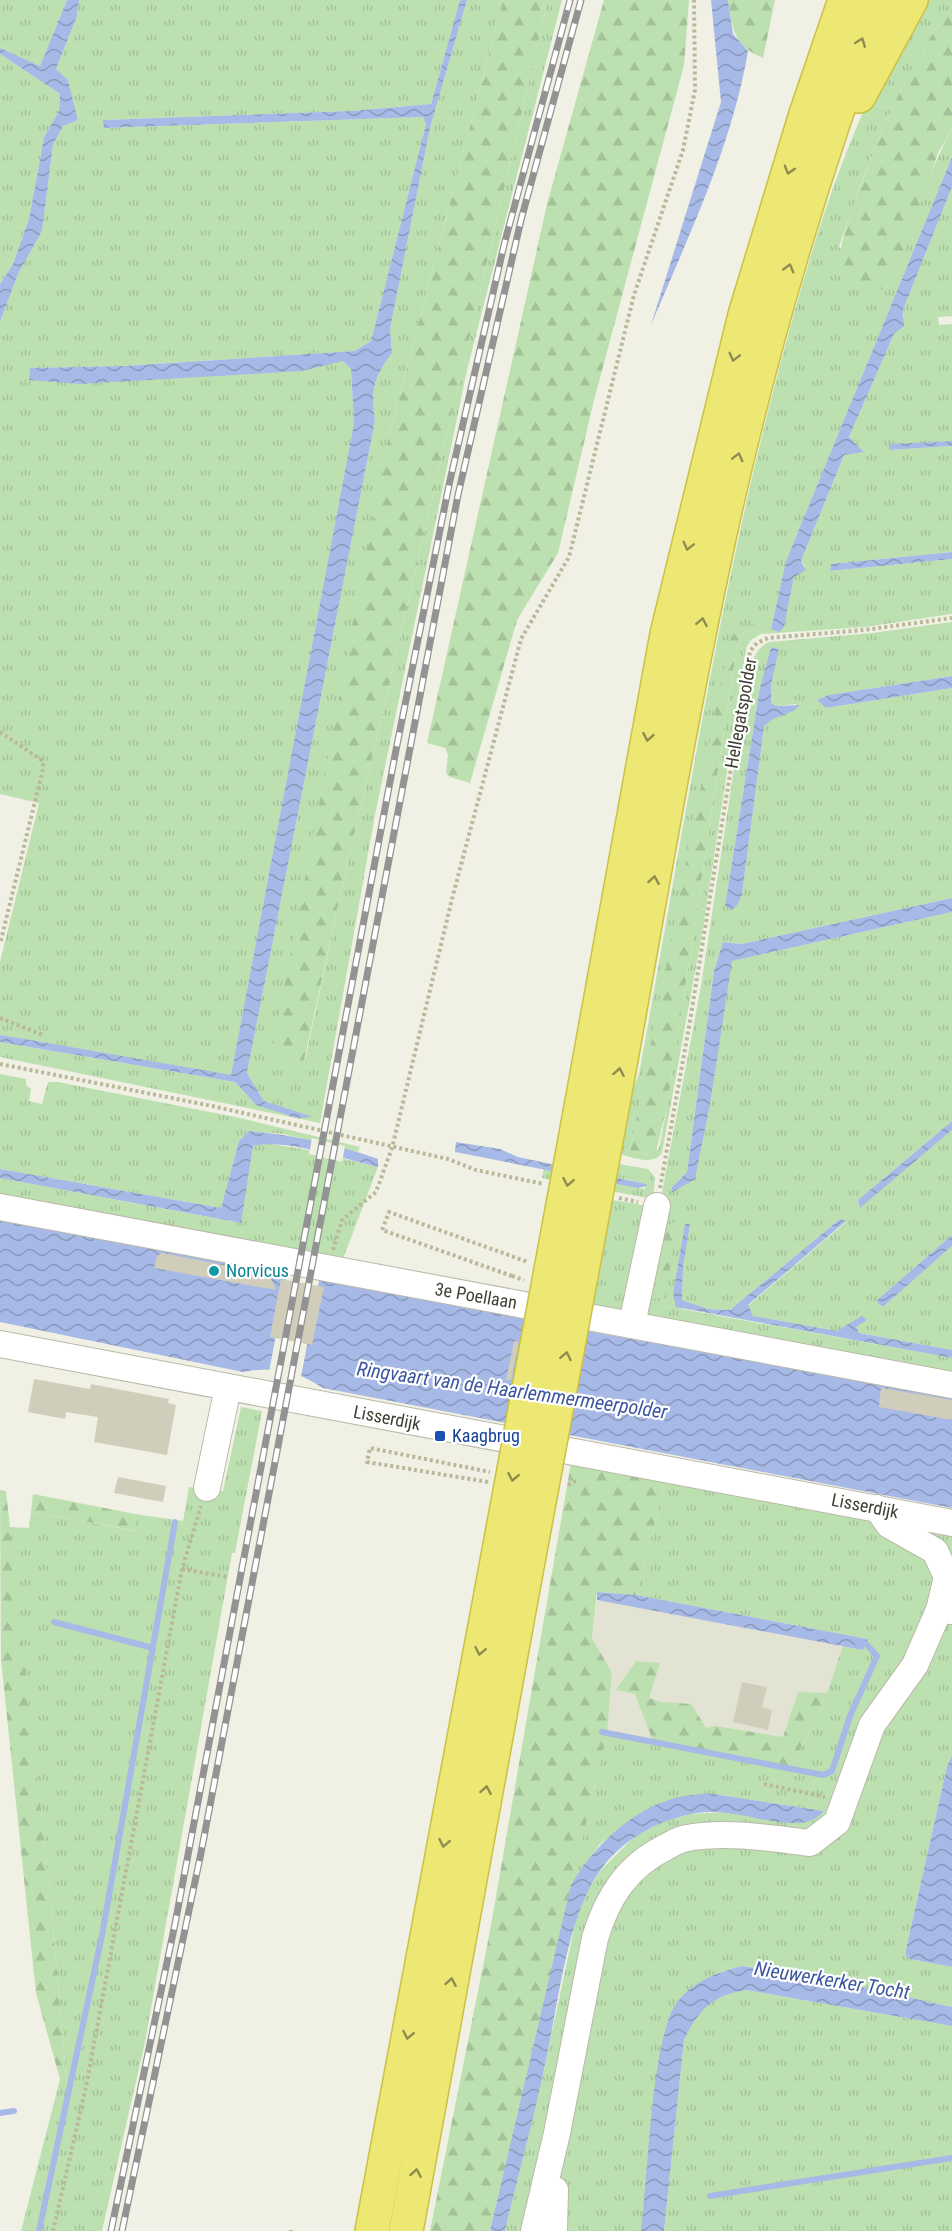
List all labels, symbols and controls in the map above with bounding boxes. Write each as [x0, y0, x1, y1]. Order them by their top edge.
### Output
one-way arrow [854, 37, 866, 48]
one-way arrow [784, 164, 796, 175]
one-way arrow [782, 264, 794, 274]
one-way arrow [729, 352, 742, 362]
one-way arrow [731, 452, 744, 462]
one-way arrow [683, 541, 696, 551]
one-way arrow [695, 617, 708, 627]
street label: Hellegatspolder [720, 655, 761, 770]
one-way arrow [642, 732, 655, 742]
one-way arrow [647, 876, 660, 886]
one-way arrow [612, 1067, 624, 1077]
one-way arrow [562, 1176, 575, 1186]
place label: Norvicus [226, 1260, 289, 1281]
marker: Norvicus [207, 1264, 221, 1278]
street label: 3e Poellaan [433, 1278, 519, 1313]
one-way arrow [559, 1351, 572, 1361]
water label: Ringvaart van de Haarlemmermeerpolder [355, 1356, 670, 1424]
street label: Lisserdijk [352, 1401, 423, 1434]
place label: Kaagbrug [452, 1425, 520, 1446]
marker: Kaagbrug [433, 1429, 447, 1443]
one-way arrow [507, 1471, 520, 1481]
street label: Lisserdijk [830, 1489, 901, 1522]
one-way arrow [474, 1646, 487, 1656]
one-way arrow [479, 1785, 492, 1795]
one-way arrow [438, 1838, 451, 1848]
water label: Nieuwerkerker Tocht [753, 1956, 912, 2004]
one-way arrow [444, 1977, 457, 1987]
one-way arrow [402, 2029, 415, 2039]
one-way arrow [409, 2169, 422, 2179]

